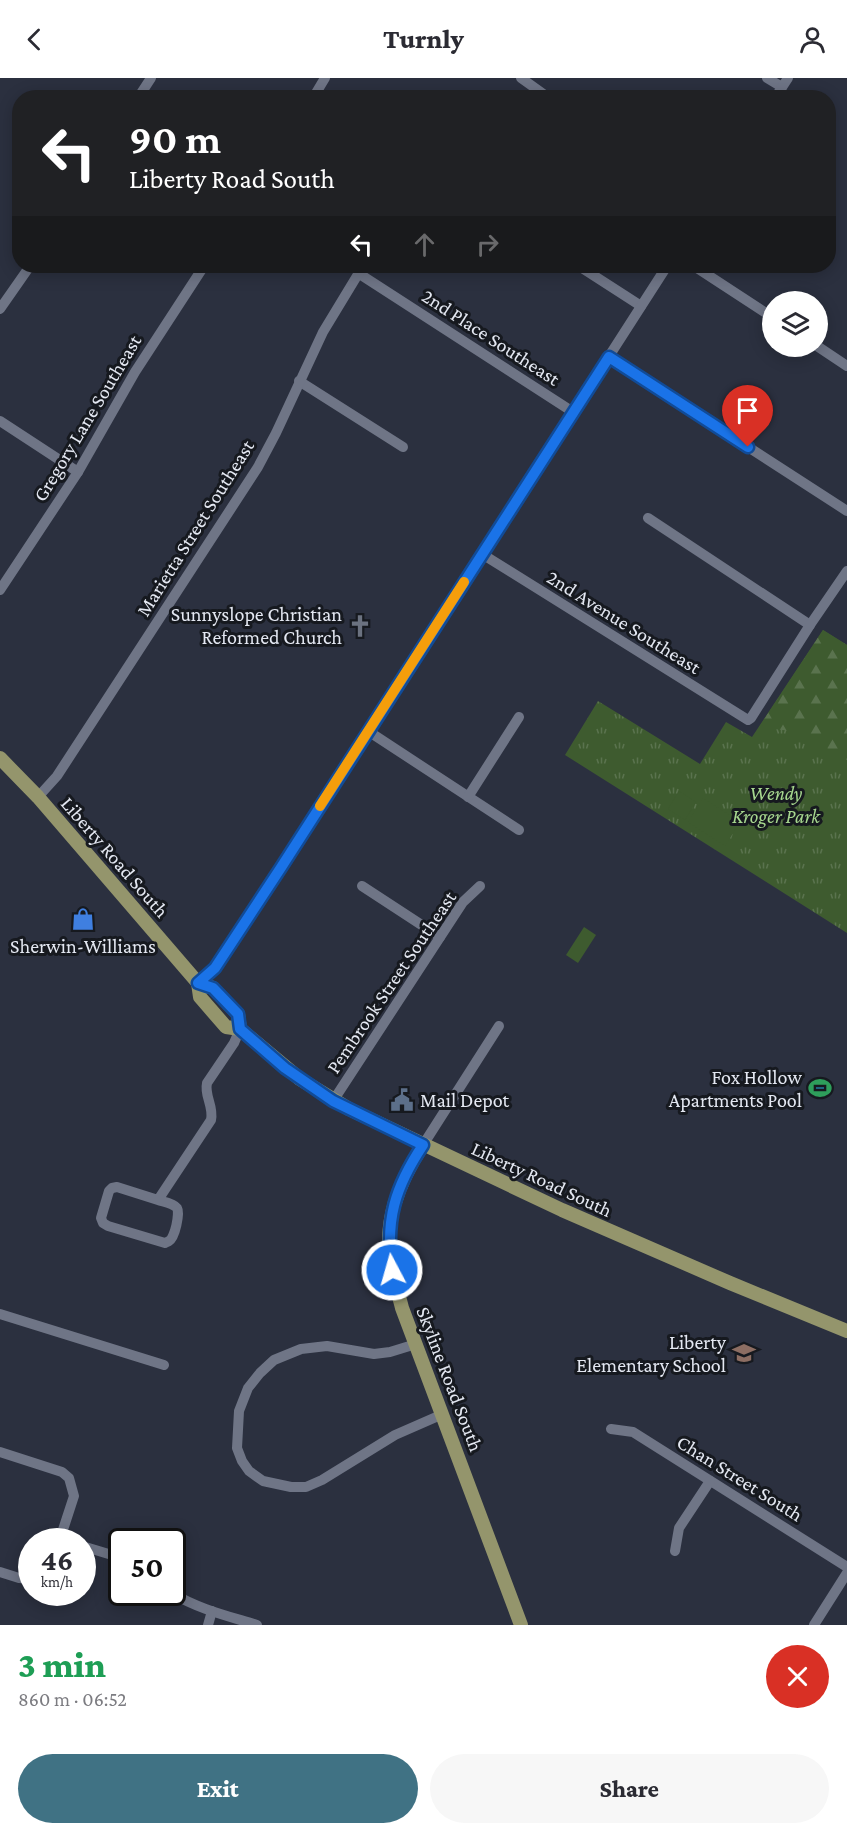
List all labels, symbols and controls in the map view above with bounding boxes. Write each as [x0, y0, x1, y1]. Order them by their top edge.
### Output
icon: back [18, 23, 51, 56]
icon: person [796, 23, 829, 56]
text: Turnly [383, 24, 464, 54]
icon: left [30, 114, 108, 192]
text: 90 m [129, 115, 221, 162]
text: Liberty Road South [129, 164, 335, 194]
icon: left [345, 228, 378, 261]
icon: ahead [408, 228, 441, 261]
icon: right [471, 228, 504, 261]
street label: 2nd Place Southeast [418, 284, 564, 390]
map controls [762, 291, 828, 357]
button: layers [762, 291, 828, 357]
street label: Gregory Lane Southeast [29, 331, 146, 506]
pin [722, 385, 773, 447]
icon: arrive [731, 394, 764, 427]
street label: Marietta Street Southeast [132, 436, 258, 620]
street label: 2nd Avenue Southeast [543, 566, 705, 678]
place label: Sunnyslope Christian Reformed Church [171, 603, 342, 648]
church icon: Sunnyslope Christian Reformed Church [347, 613, 373, 639]
park label: Wendy Kroger Park [732, 782, 821, 828]
street label: Liberty Road South [56, 792, 173, 923]
street label: Pembrook Street Southeast [322, 886, 460, 1077]
shop icon: Sherwin-Williams [70, 906, 96, 932]
place label: Sherwin-Williams [10, 935, 156, 957]
place label: Fox Hollow Apartments Pool [669, 1066, 802, 1112]
sports icon: Fox Hollow Apartments Pool [807, 1075, 833, 1101]
public building icon: Mail Depot [389, 1087, 415, 1113]
place label: Mail Depot [420, 1089, 510, 1112]
street label: Liberty Road South [468, 1137, 616, 1222]
position arrow [360, 1238, 424, 1302]
street label: Skyline Road South [411, 1304, 488, 1455]
place label: Liberty Elementary School [576, 1331, 727, 1377]
school or university icon: Liberty Elementary School [731, 1340, 757, 1366]
street label: Chan Street South [673, 1430, 807, 1526]
speed limit sign: 50 [108, 1528, 186, 1606]
text: 46 [41, 1543, 73, 1576]
text: km/h [41, 1574, 73, 1590]
text: 3 min [18, 1645, 106, 1685]
button: close [766, 1645, 829, 1708]
text: 860 m · 06:52 [18, 1688, 127, 1710]
button: Exit [18, 1754, 418, 1823]
button: Share [430, 1754, 829, 1823]

